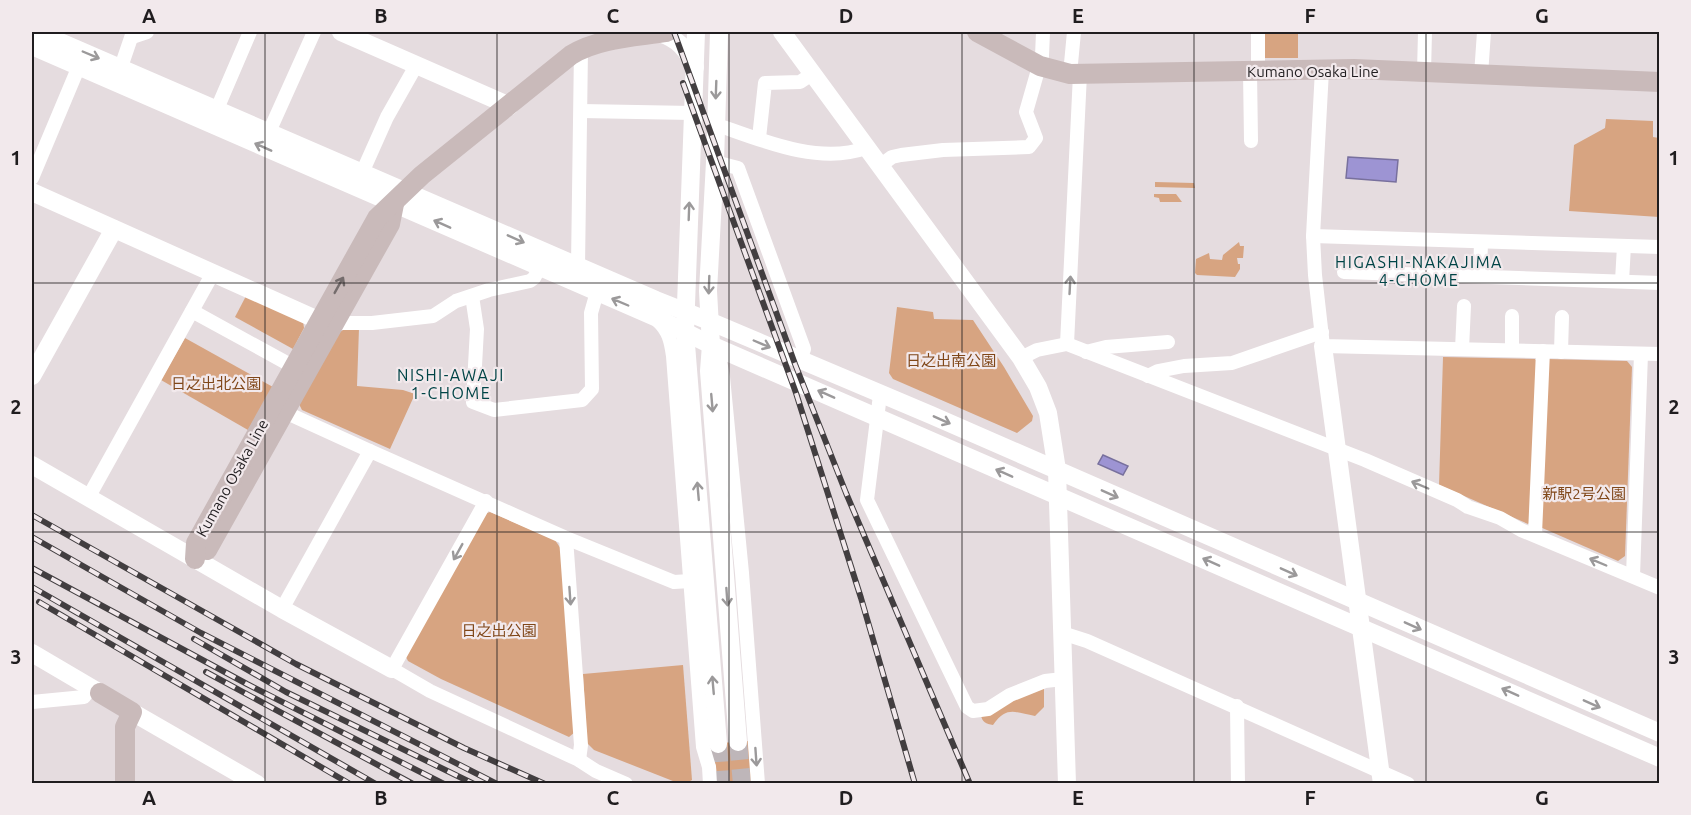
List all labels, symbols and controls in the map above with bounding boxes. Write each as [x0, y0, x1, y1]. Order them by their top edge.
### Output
text: A [142, 4, 156, 27]
text: B [374, 4, 388, 27]
text: C [607, 4, 620, 27]
text: D [839, 4, 853, 27]
text: E [1072, 4, 1084, 27]
text: F [1304, 4, 1316, 27]
text: G [1535, 4, 1549, 27]
one-way arrow [81, 49, 99, 61]
street label: Kumano Osaka Line [1247, 63, 1379, 80]
one-way arrow [711, 79, 722, 99]
one-way arrow [254, 140, 272, 152]
text: 1 [10, 146, 22, 169]
text: 1 [1668, 146, 1680, 169]
one-way arrow [683, 202, 695, 222]
one-way arrow [433, 218, 451, 229]
one-way arrow [506, 234, 524, 245]
district label: HIGASHI-NAKAJIMA 4-CHOME [1335, 253, 1503, 289]
one-way arrow [703, 274, 714, 294]
one-way arrow [1065, 276, 1076, 296]
one-way arrow [334, 277, 345, 295]
one-way arrow [612, 296, 630, 307]
one-way arrow [753, 339, 771, 350]
park label: 日之出南公園 [906, 352, 996, 369]
district label: NISHI-AWAJI 1-CHOME [397, 366, 505, 402]
park label: 日之出北公園 [171, 375, 261, 392]
one-way arrow [817, 388, 836, 399]
one-way arrow [707, 392, 718, 412]
text: 2 [10, 395, 22, 418]
text: 2 [1668, 395, 1680, 418]
one-way arrow [932, 415, 950, 426]
street label: Kumano Osaka Line [193, 416, 271, 540]
one-way arrow [996, 467, 1014, 479]
one-way arrow [1411, 479, 1430, 490]
one-way arrow [692, 481, 703, 501]
park label: 新駅2号公園 [1542, 485, 1626, 502]
one-way arrow [1100, 489, 1119, 500]
one-way arrow [452, 543, 464, 560]
one-way arrow [1589, 555, 1607, 566]
one-way arrow [1202, 556, 1220, 567]
one-way arrow [1279, 567, 1297, 578]
one-way arrow [565, 586, 576, 606]
one-way arrow [722, 587, 733, 607]
one-way arrow [1403, 621, 1422, 632]
park label: 日之出公園 [461, 622, 537, 639]
text: 3 [10, 645, 22, 668]
text: 3 [1668, 645, 1680, 668]
one-way arrow [707, 676, 718, 696]
one-way arrow [1501, 686, 1519, 697]
one-way arrow [1582, 699, 1600, 710]
one-way arrow [751, 747, 762, 767]
text: A [142, 786, 156, 809]
text: B [374, 786, 388, 809]
text: C [607, 786, 620, 809]
text: D [839, 786, 853, 809]
text: E [1072, 786, 1084, 809]
text: F [1304, 786, 1316, 809]
text: G [1535, 786, 1549, 809]

